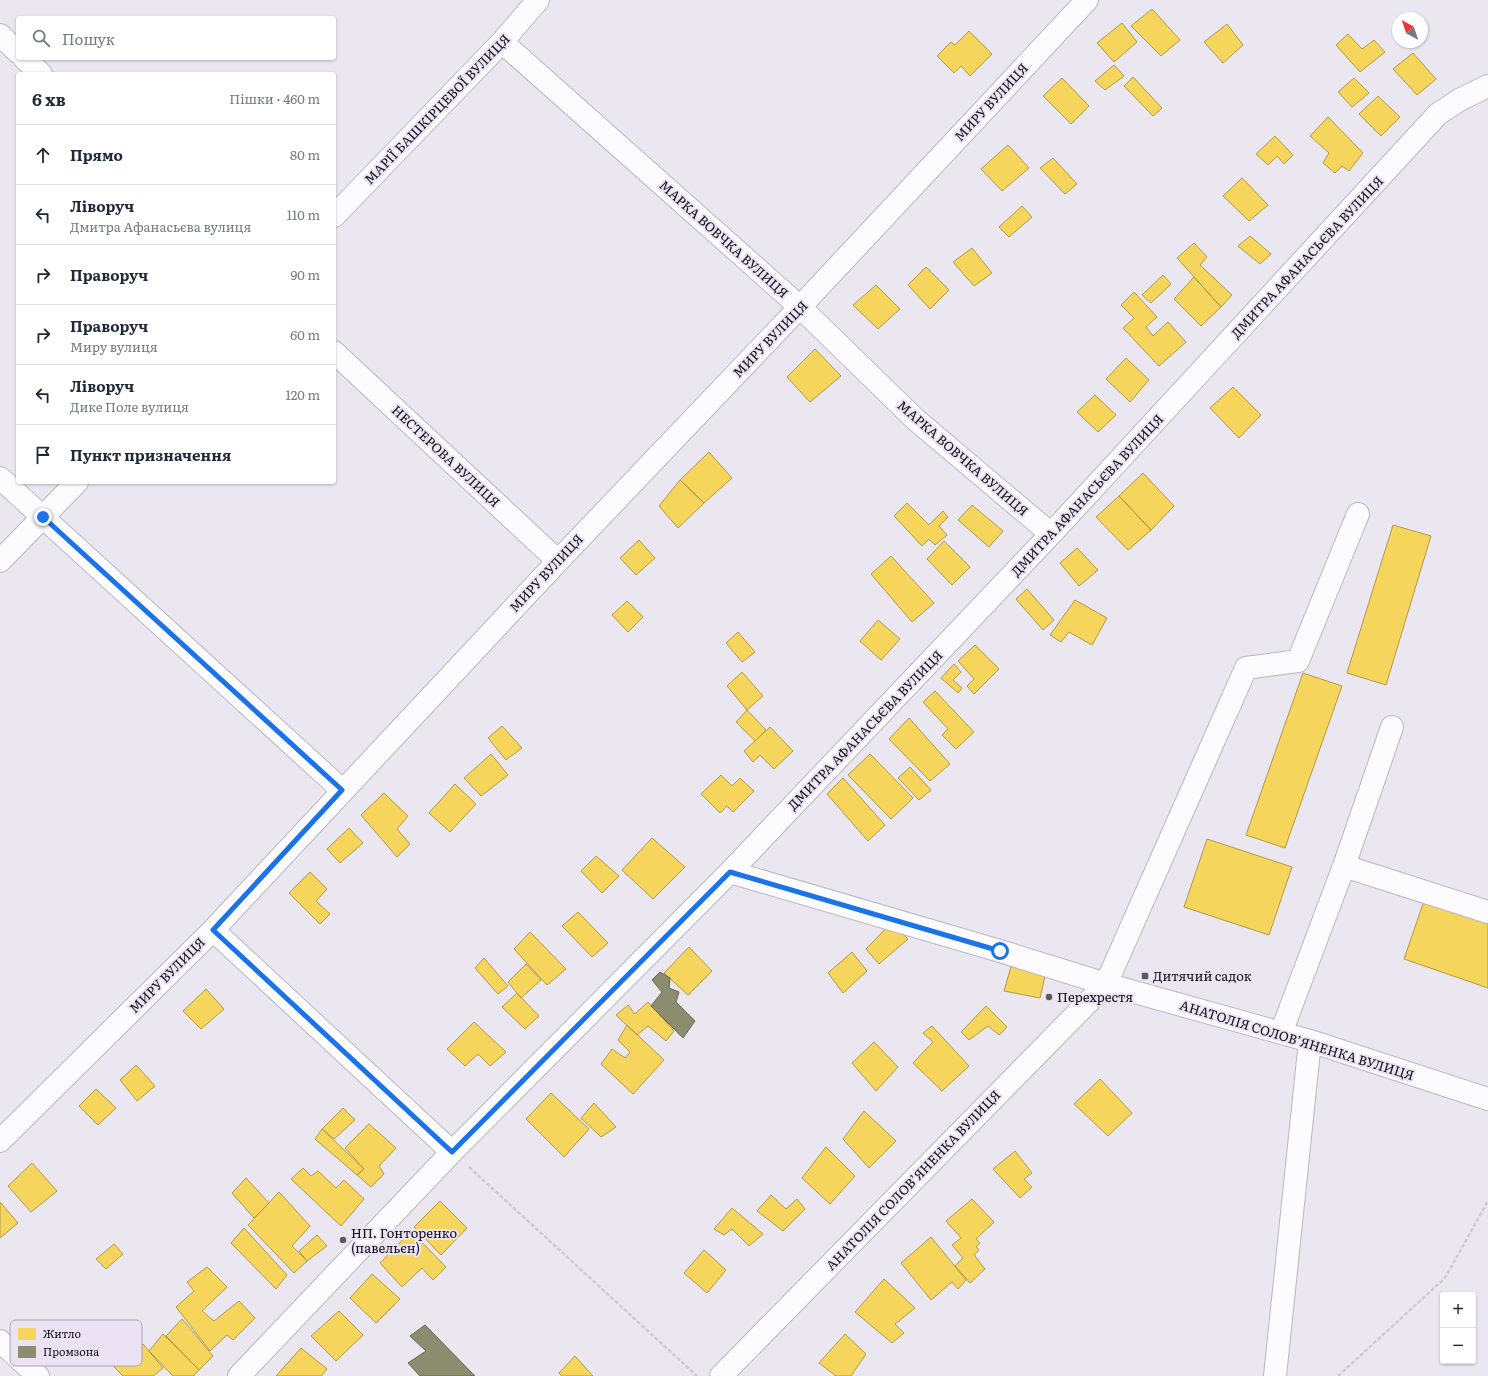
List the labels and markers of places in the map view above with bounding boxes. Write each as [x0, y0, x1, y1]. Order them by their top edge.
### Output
place label: Дитячий садок [1153, 966, 1252, 985]
marker: Дитячий садок [1140, 971, 1150, 981]
place label: Перехрестя [1057, 987, 1133, 1006]
marker: Перехрестя [1044, 992, 1054, 1002]
place label: НП. Гонторенко (павельєн) [351, 1223, 457, 1257]
marker: НП. Гонторенко (павельєн) [338, 1235, 348, 1245]

